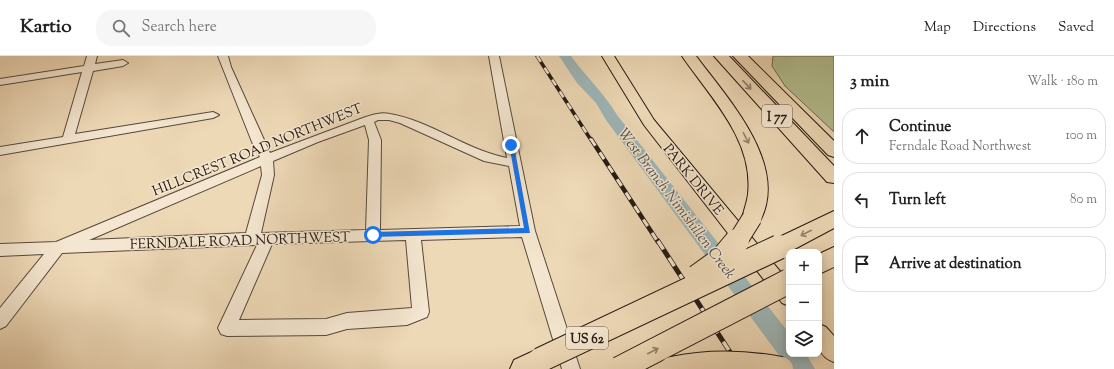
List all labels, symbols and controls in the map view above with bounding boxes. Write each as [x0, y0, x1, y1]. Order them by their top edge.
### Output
search box [96, 10, 376, 46]
text: Kartio [20, 14, 72, 41]
icon: search [110, 17, 132, 39]
text: Search here [142, 17, 217, 38]
text: Map [924, 18, 951, 38]
text: Directions [973, 18, 1036, 38]
text: Saved [1058, 18, 1094, 38]
text: 3 min [850, 70, 889, 94]
text: Walk · 180 m [1027, 73, 1098, 91]
one-way arrow [743, 79, 752, 90]
street label: HILLCREST ROAD NORTHWEST [150, 99, 366, 202]
road number: I 77 [762, 105, 792, 127]
text: Continue [889, 117, 951, 138]
water label: West Branch Nimishillen Creek [612, 124, 740, 284]
icon: ahead [851, 125, 873, 147]
text: 100 m [1065, 127, 1097, 145]
one-way arrow [743, 131, 750, 143]
route end [502, 136, 520, 154]
text: Ferndale Road Northwest [889, 138, 1031, 156]
street label: PARK DRIVE [657, 140, 728, 221]
icon: left [851, 189, 873, 211]
text: Turn left [889, 190, 946, 211]
text: 80 m [1070, 191, 1097, 209]
route start [364, 226, 382, 244]
street label: FERNDALE ROAD NORTHWEST [130, 228, 351, 256]
one-way arrow [801, 230, 813, 237]
map controls [786, 249, 822, 357]
button: + [786, 249, 822, 285]
icon: arrive [851, 253, 873, 275]
text: Arrive at destination [889, 254, 1022, 275]
button: − [786, 285, 822, 321]
button: layers [786, 321, 822, 357]
road number: US 62 [566, 327, 608, 349]
one-way arrow [647, 347, 659, 354]

